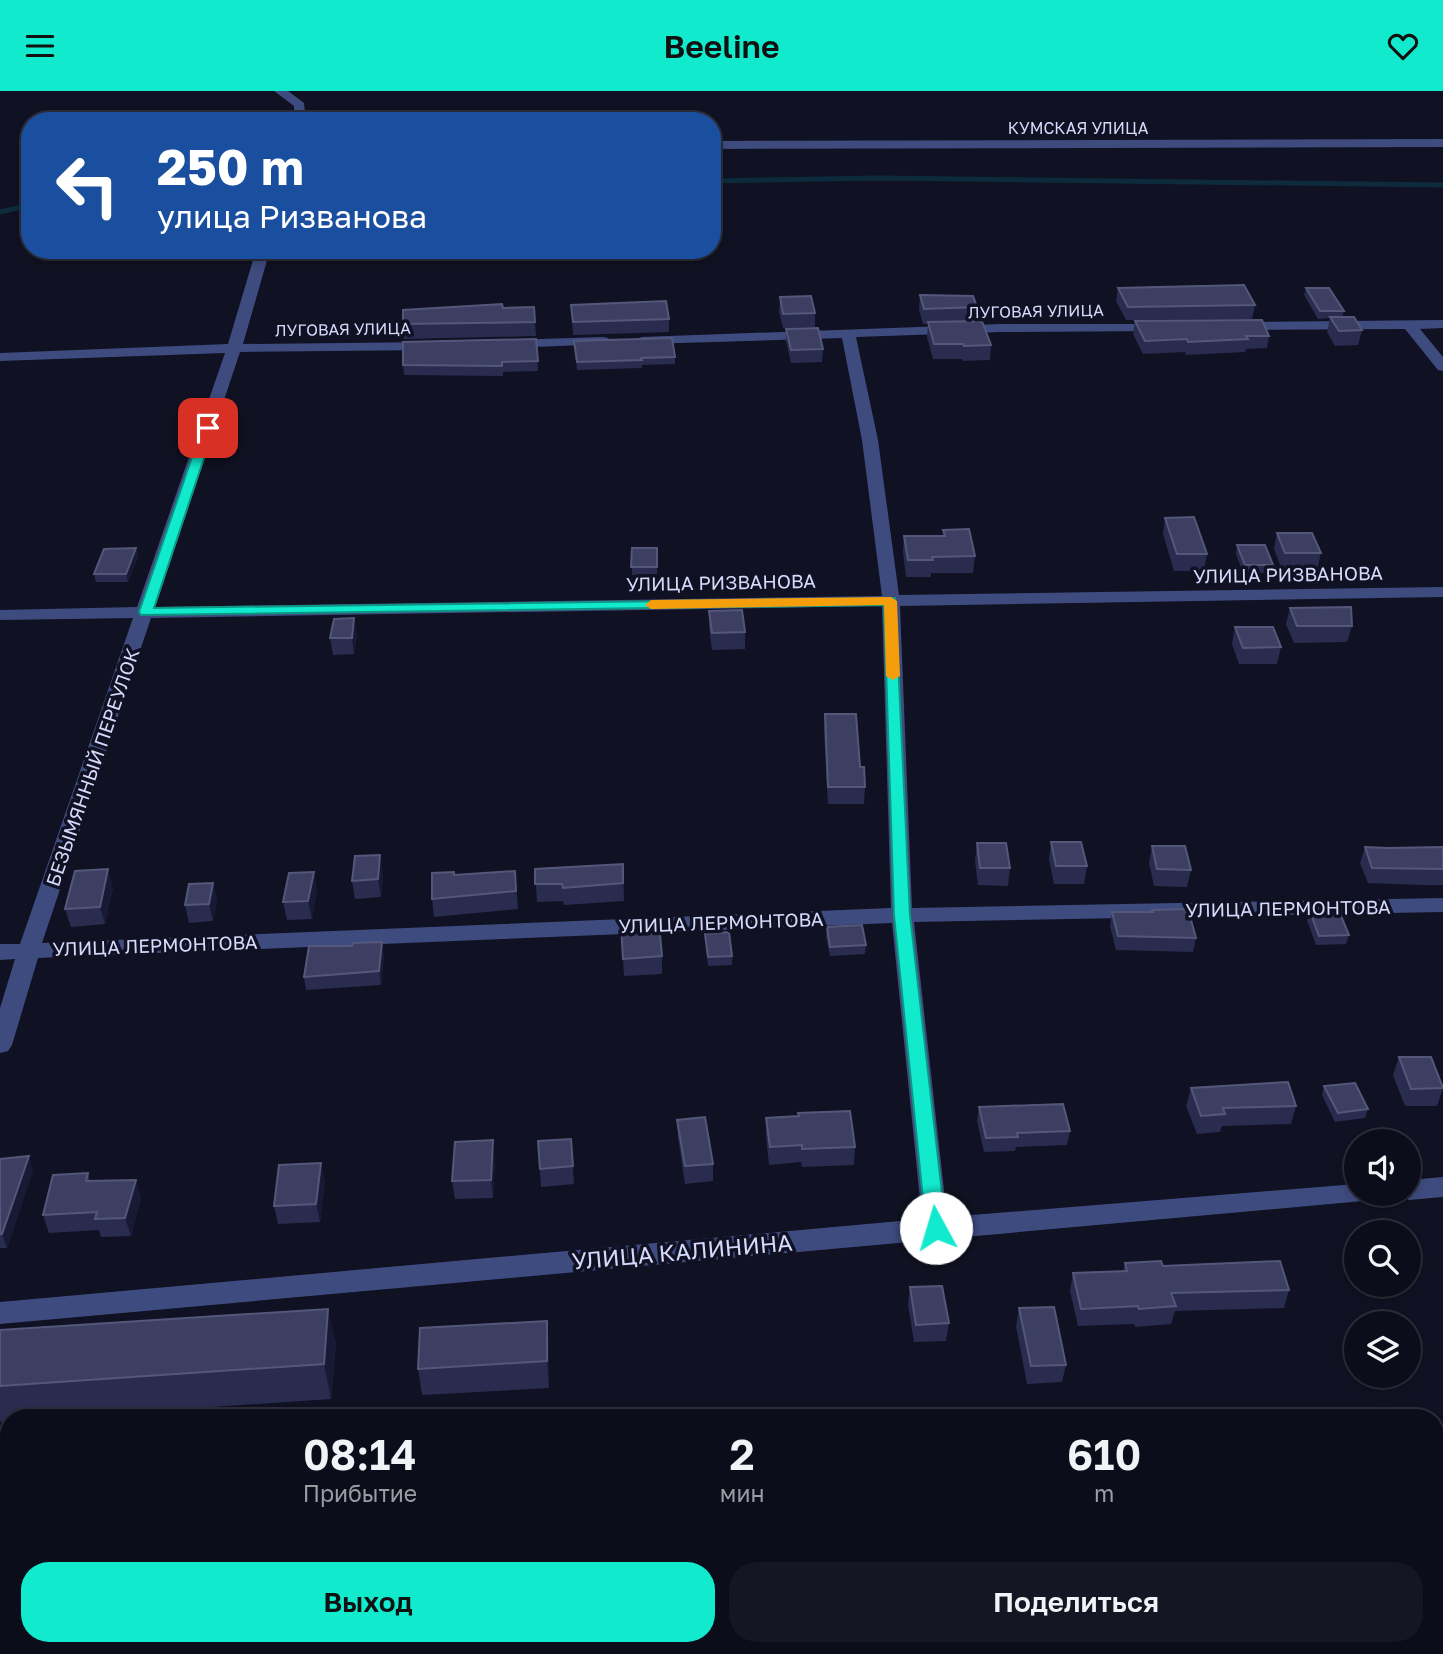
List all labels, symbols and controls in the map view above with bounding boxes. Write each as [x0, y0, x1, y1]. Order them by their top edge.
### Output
icon: menu [21, 27, 59, 65]
text: Beeline [663, 27, 780, 65]
icon: heart [1384, 27, 1422, 65]
street label: КУМСКАЯ УЛИЦА [1008, 118, 1149, 138]
text: 250 m [157, 137, 304, 196]
icon: left [42, 140, 133, 231]
text: улица Ризванова [157, 197, 427, 235]
street label: ЛУГОВАЯ УЛИЦА [968, 300, 1104, 322]
street label: ЛУГОВАЯ УЛИЦА [275, 318, 411, 340]
pin [178, 398, 238, 458]
icon: arrive [189, 409, 227, 447]
street label: УЛИЦА РИЗВАНОВА [1193, 561, 1383, 587]
street label: УЛИЦА РИЗВАНОВА [626, 569, 816, 595]
street label: БЕЗЫМЯННЫЙ ПЕРЕУЛОК [40, 645, 144, 889]
street label: УЛИЦА ЛЕРМОНТОВА [1185, 895, 1391, 921]
street label: УЛИЦА ЛЕРМОНТОВА [618, 907, 824, 937]
street label: УЛИЦА ЛЕРМОНТОВА [52, 930, 258, 960]
map controls [1344, 1129, 1421, 1388]
button: sound [1344, 1129, 1421, 1206]
position arrow [899, 1191, 973, 1265]
button: search [1344, 1220, 1421, 1297]
street label: УЛИЦА КАЛИНИНА [570, 1227, 794, 1275]
button: layers [1344, 1311, 1421, 1388]
text: 08:14 [303, 1429, 417, 1479]
text: 2 [730, 1429, 755, 1479]
text: 610 [1067, 1429, 1141, 1479]
text: Прибытие [303, 1479, 417, 1507]
text: мин [720, 1479, 764, 1507]
text: m [1094, 1479, 1114, 1507]
button: Выход [21, 1562, 715, 1642]
button: Поделиться [729, 1562, 1423, 1642]

